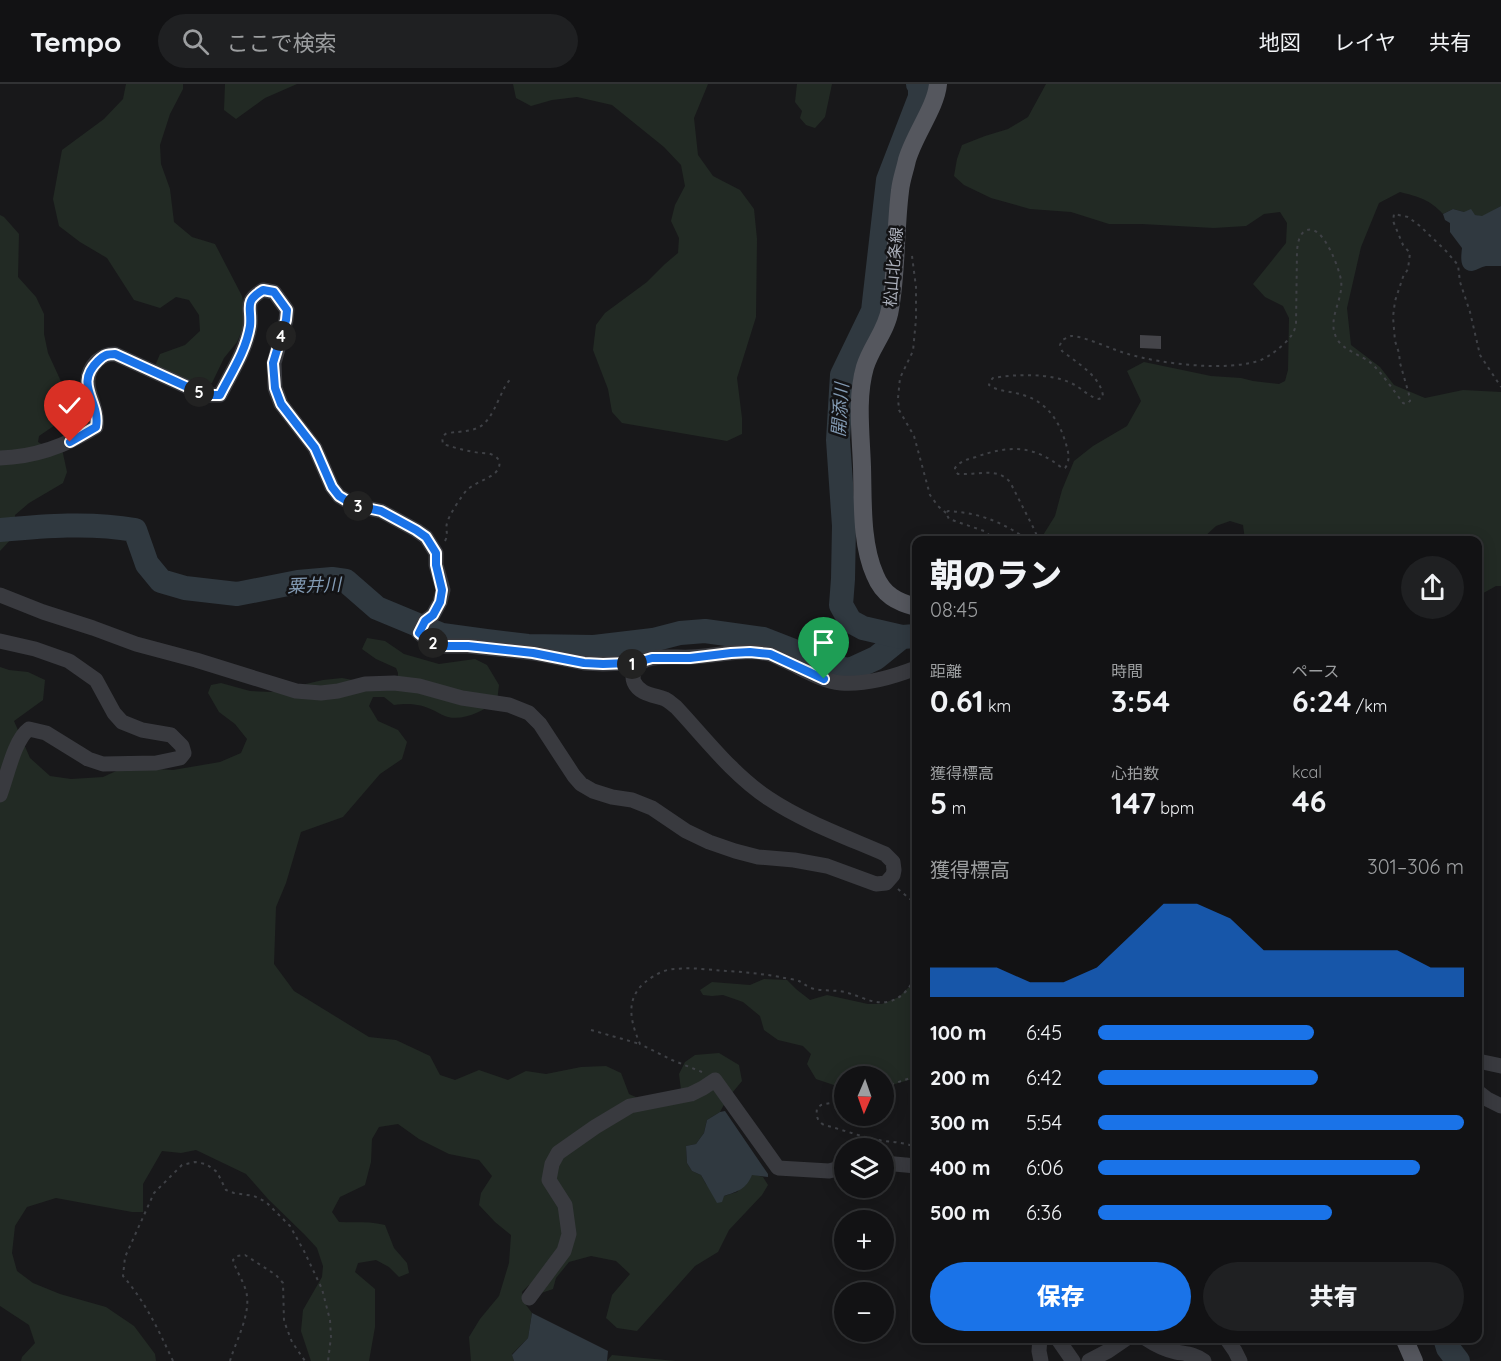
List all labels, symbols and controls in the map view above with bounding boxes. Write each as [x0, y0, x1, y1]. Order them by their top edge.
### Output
search box [158, 14, 578, 68]
text: Tempo [30, 24, 122, 59]
icon: search [179, 25, 212, 58]
text: ここで検索 [227, 29, 337, 57]
text: 地図 [1259, 29, 1301, 55]
text: レイヤ [1334, 29, 1396, 55]
text: 共有 [1429, 29, 1471, 55]
street label: 松山北条線 [880, 226, 906, 308]
pin: 4 [266, 321, 296, 351]
text: 4 [276, 326, 286, 346]
pin: 5 [184, 377, 214, 407]
pin [44, 380, 95, 442]
water label: 開添川 [827, 380, 853, 438]
text: 5 [194, 382, 204, 402]
icon: check [53, 389, 86, 422]
pin: 3 [343, 491, 373, 521]
text: 3 [354, 496, 362, 516]
text: 朝のラン [930, 554, 1062, 595]
button: share [1401, 556, 1464, 619]
water label: 粟井川 [287, 572, 343, 597]
text: 08:45 [930, 597, 978, 622]
pin [798, 617, 849, 679]
icon: arrive [807, 626, 840, 659]
pin: 2 [418, 628, 448, 658]
text: 2 [428, 633, 438, 653]
pin: 1 [617, 649, 647, 679]
text: 1 [629, 654, 635, 674]
text: 距離 [930, 661, 962, 681]
text: 時間 [1111, 661, 1143, 681]
text: ペース [1292, 661, 1339, 681]
text: 0.61 [930, 682, 984, 720]
text: 3:54 [1111, 682, 1170, 720]
text: 6:24 [1292, 682, 1352, 720]
text: km [984, 696, 1011, 716]
text: /km [1352, 696, 1387, 716]
text: kcal [1292, 762, 1322, 782]
text: 獲得標高 [930, 763, 994, 783]
text: 心拍数 [1111, 763, 1159, 783]
text: 46 [1292, 782, 1326, 820]
text: 5 [930, 784, 947, 822]
text: 147 [1111, 784, 1156, 822]
text: m [947, 798, 966, 818]
text: bpm [1156, 798, 1194, 818]
text: 301–306 m [1367, 854, 1464, 879]
text: 獲得標高 [930, 857, 1010, 882]
text: 100 m [930, 1020, 986, 1045]
text: 6:45 [1026, 1020, 1062, 1045]
text: 200 m [930, 1065, 990, 1090]
text: 6:42 [1026, 1065, 1062, 1090]
north arrow [834, 1066, 894, 1126]
map controls [834, 1066, 894, 1342]
text: 300 m [930, 1110, 989, 1135]
text: 5:54 [1026, 1110, 1062, 1135]
button: layers [834, 1138, 894, 1198]
text: 400 m [930, 1155, 990, 1180]
text: 6:06 [1026, 1155, 1063, 1180]
text: 500 m [930, 1200, 990, 1225]
text: 6:36 [1026, 1200, 1062, 1225]
button: + [834, 1210, 894, 1270]
button: 保存 [930, 1262, 1191, 1331]
button: 共有 [1203, 1262, 1464, 1331]
button: − [834, 1282, 894, 1342]

